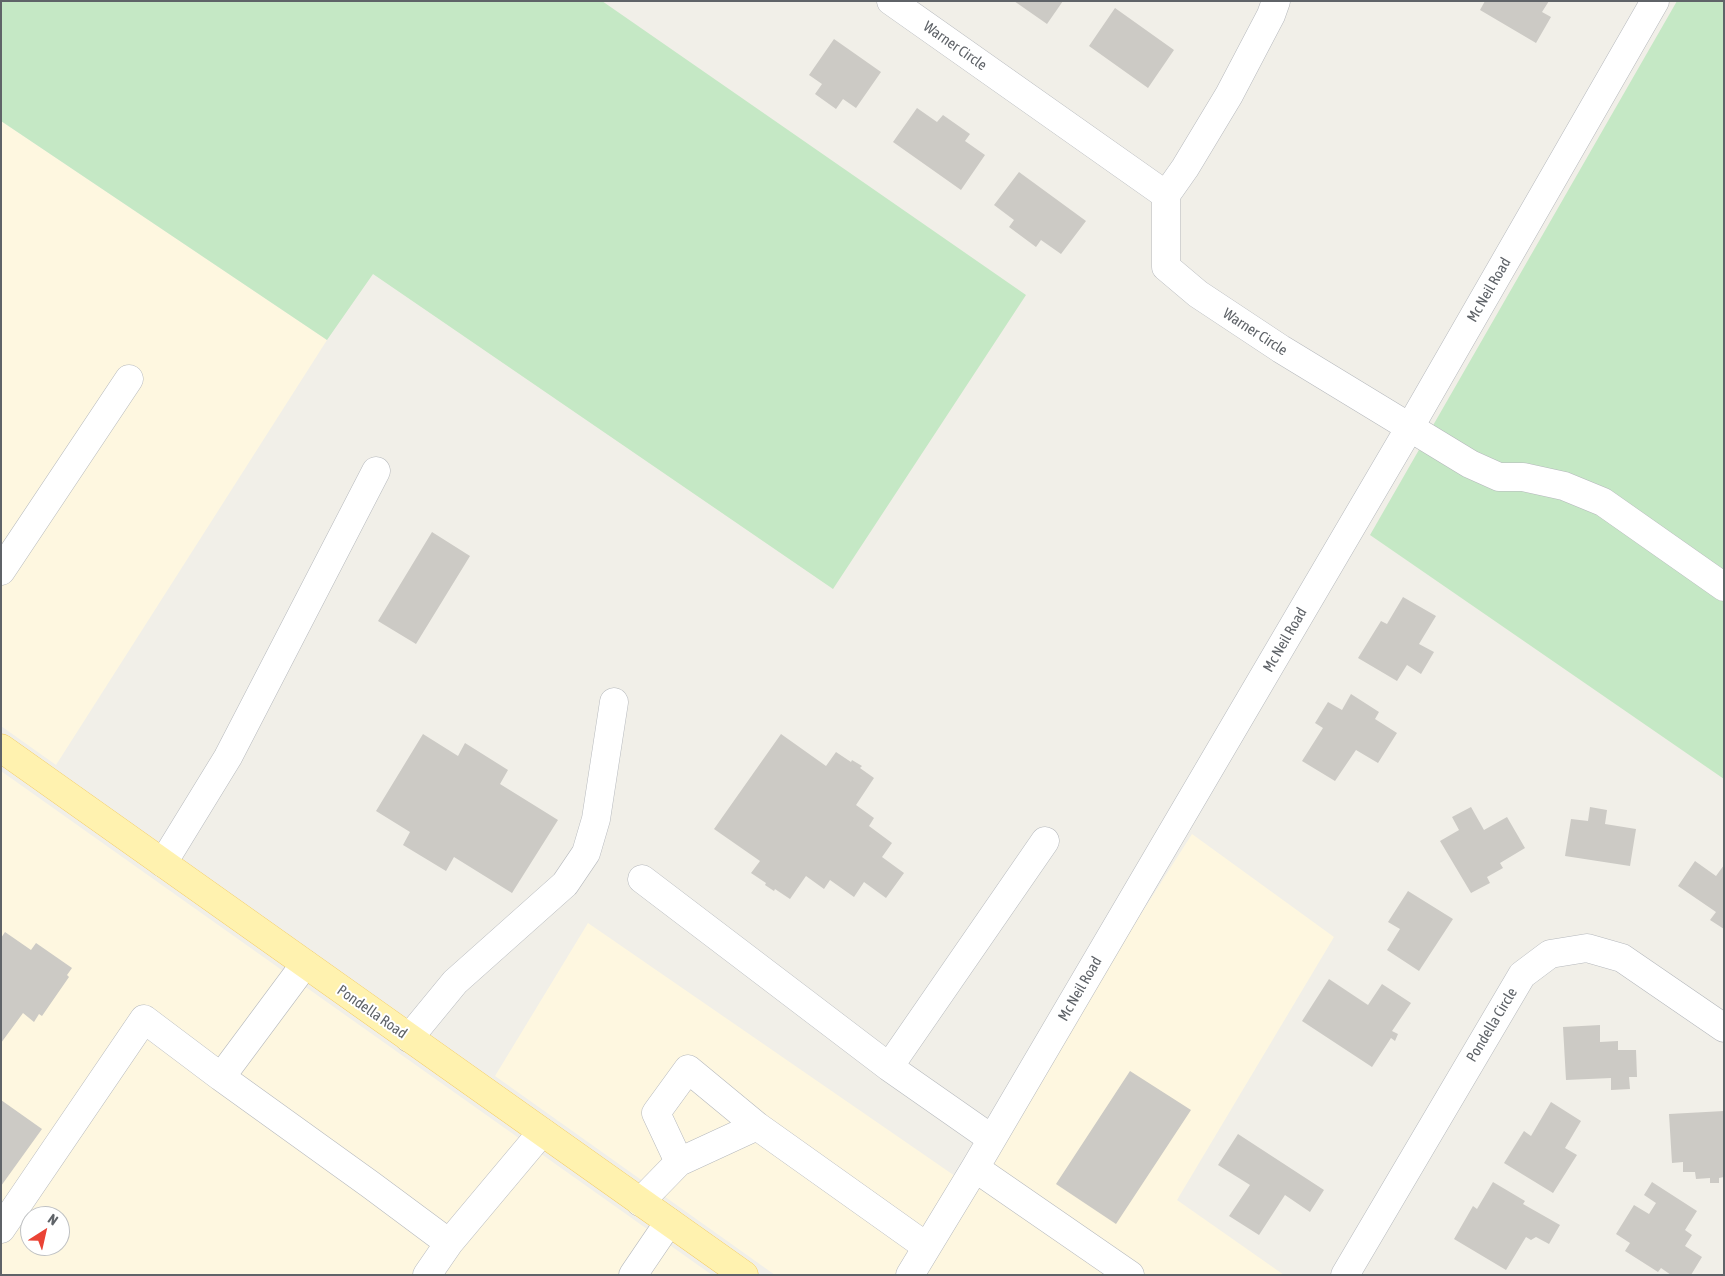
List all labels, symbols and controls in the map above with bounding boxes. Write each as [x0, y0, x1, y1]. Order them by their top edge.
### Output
street label: Warner Circle [920, 18, 990, 74]
street label: Mc Neil Road [1463, 255, 1515, 325]
street label: Warner Circle [1219, 305, 1291, 359]
street label: Mc Neil Road [1259, 605, 1311, 675]
street label: Mc Neil Road [1054, 954, 1106, 1024]
street label: Pondella Road [334, 981, 410, 1043]
street label: Pondella Circle [1463, 985, 1521, 1065]
north arrow [20, 1206, 70, 1256]
text: N [45, 1211, 61, 1228]

